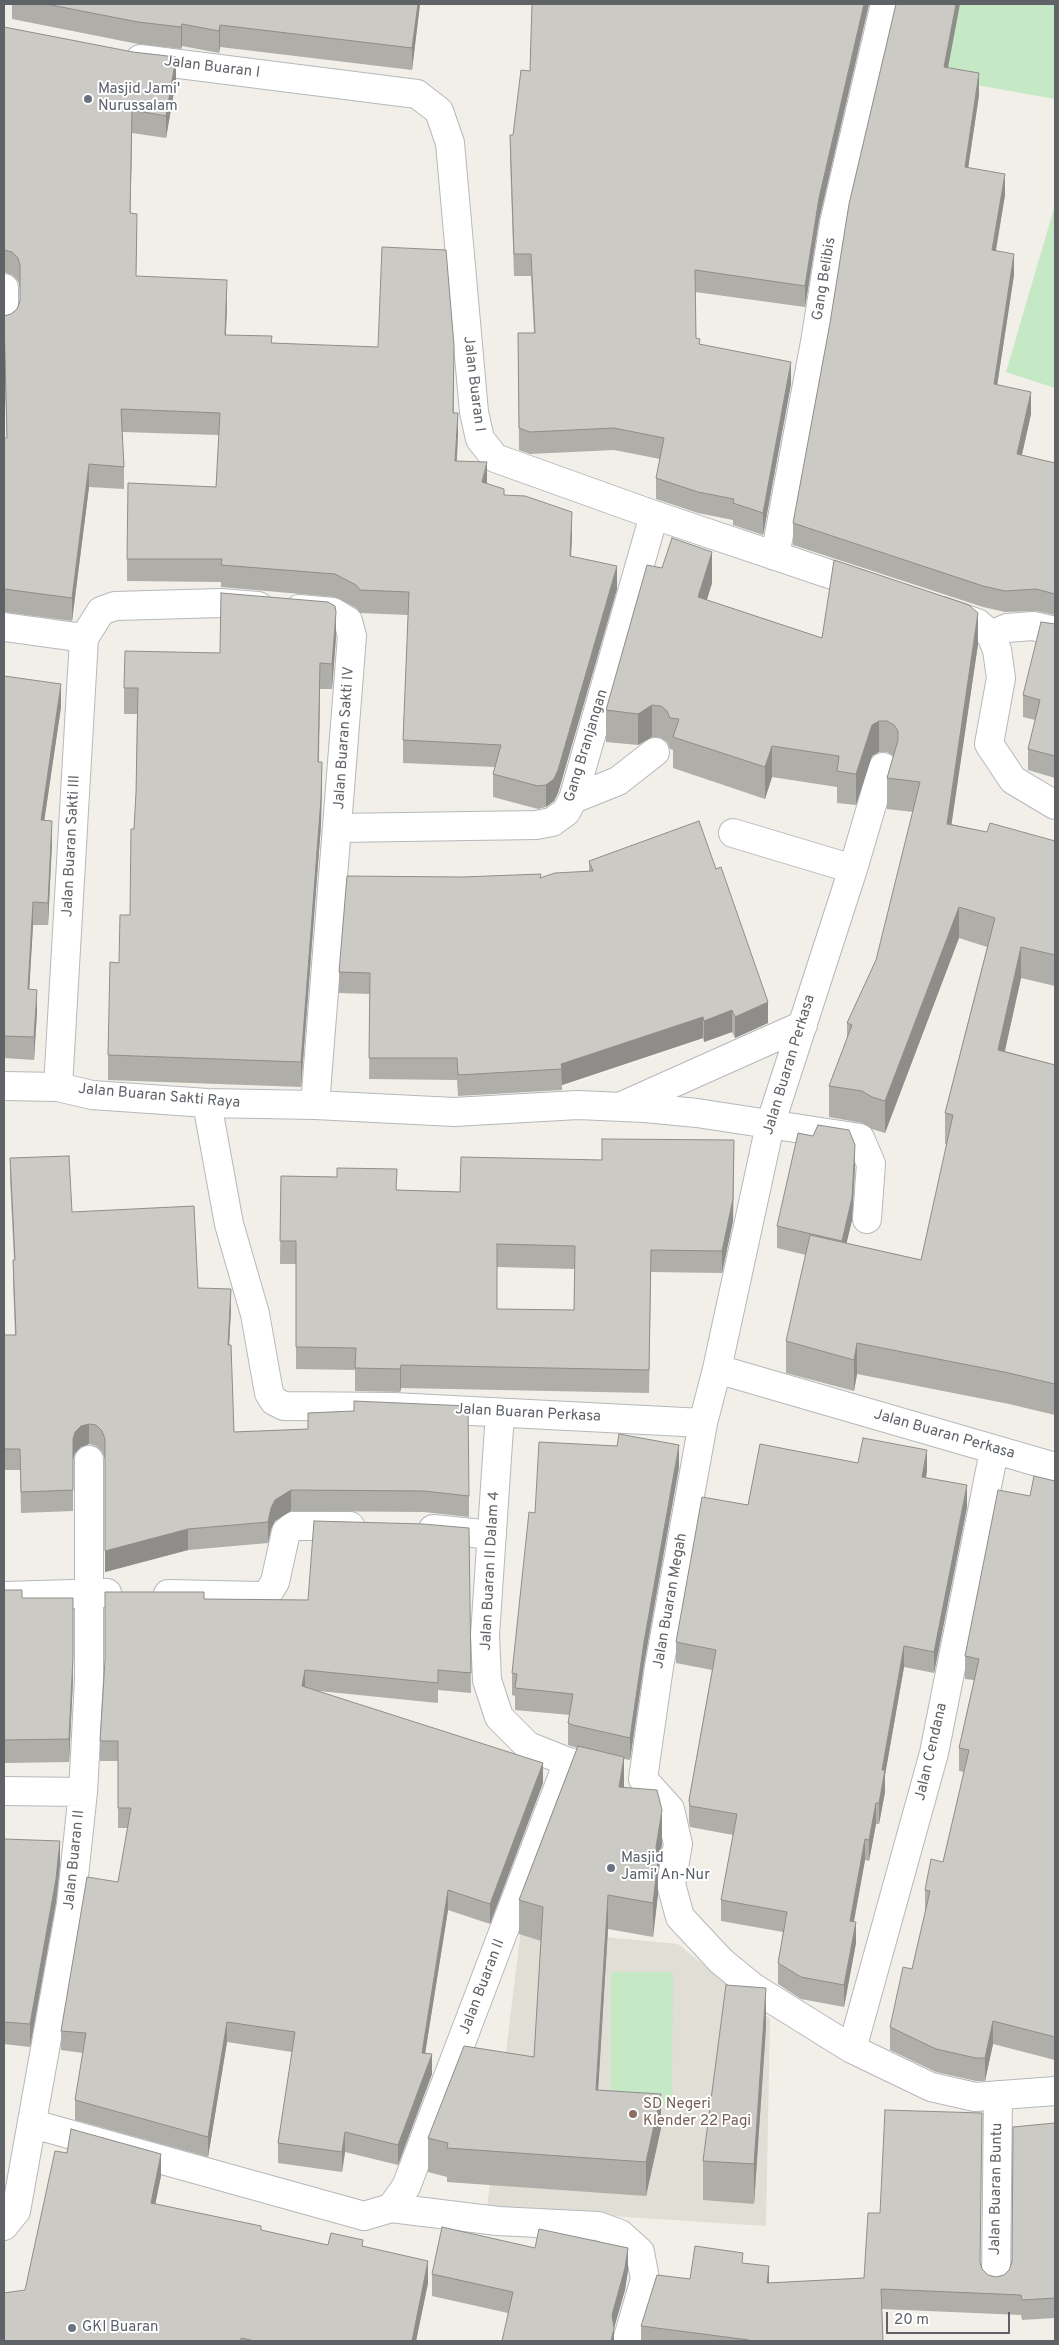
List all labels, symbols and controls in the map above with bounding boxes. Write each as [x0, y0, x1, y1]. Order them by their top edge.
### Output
street label: Jalan Buaran I [163, 53, 261, 83]
place label: Masjid Jami' Nurussalam [98, 81, 180, 116]
marker: Masjid Jami' Nurussalam [82, 93, 94, 105]
street label: Gang Belibis [810, 236, 840, 322]
street label: Jalan Buaran I [458, 335, 488, 433]
street label: Jalan Buaran Sakti IV [331, 666, 359, 810]
street label: Gang Branjangan [561, 687, 613, 805]
street label: Jalan Buaran Sakti III [59, 775, 85, 917]
street label: Jalan Buaran Perkasa [760, 993, 820, 1137]
street label: Jalan Buaran Sakti Raya [77, 1081, 241, 1113]
street label: Jalan Buaran Perkasa [455, 1401, 601, 1427]
street label: Jalan Buaran Perkasa [871, 1406, 1017, 1464]
street label: Jalan Buaran II Dalam 4 [478, 1491, 504, 1651]
street label: Jalan Buaran Megah [650, 1532, 692, 1670]
street label: Jalan Cendana [912, 1701, 952, 1803]
street label: Jalan Buaran II [61, 1809, 89, 1911]
place label: Masjid Jami' An-Nur [621, 1850, 710, 1885]
marker: Masjid Jami' An-Nur [605, 1862, 617, 1874]
street label: Jalan Buaran II [457, 1937, 509, 2037]
place label: SD Negeri Klender 22 Pagi [643, 2096, 751, 2131]
marker: SD Negeri Klender 22 Pagi [627, 2108, 639, 2120]
street label: Jalan Buaran Buntu [987, 2123, 1007, 2255]
scale bar [889, 2302, 1013, 2334]
text: 20 m [894, 2311, 929, 2330]
place label: GKI Buaran [82, 2319, 159, 2337]
marker: GKI Buaran [66, 2322, 78, 2334]

